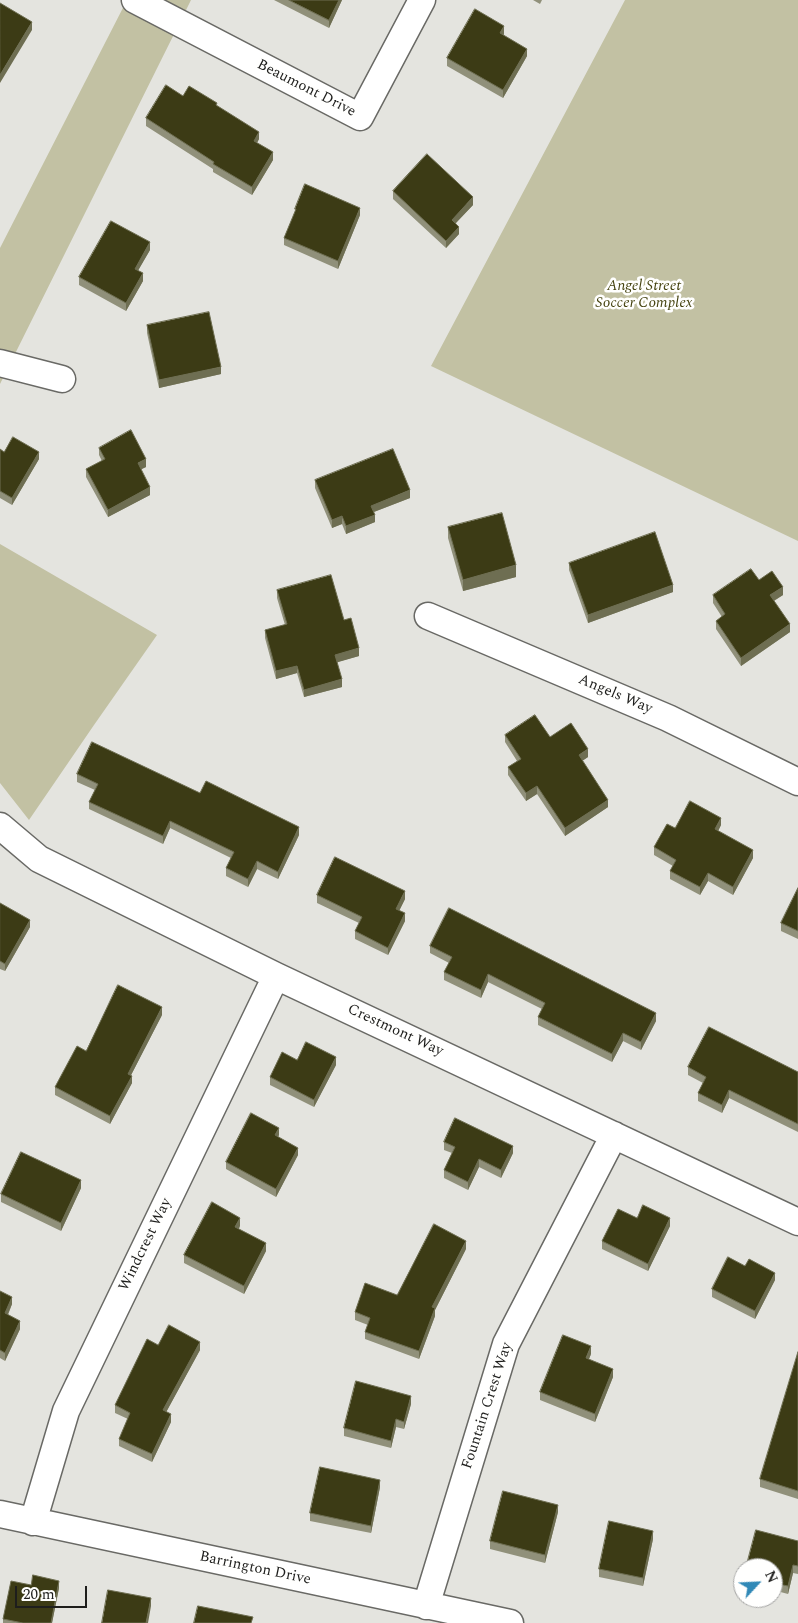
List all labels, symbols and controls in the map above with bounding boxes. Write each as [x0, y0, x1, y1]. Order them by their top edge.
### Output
street label: Beaumont Drive [254, 56, 358, 122]
park label: Angel Street Soccer Complex [596, 278, 692, 313]
street label: Angels Way [575, 671, 655, 719]
street label: Crestmont Way [344, 1001, 446, 1061]
street label: Windcrest Way [116, 1196, 176, 1294]
street label: Fountain Crest Way [459, 1340, 517, 1472]
street label: Barrington Drive [198, 1548, 312, 1590]
north arrow [733, 1558, 783, 1608]
text: N [759, 1567, 783, 1586]
scale bar [18, 1576, 90, 1608]
text: 20 m [23, 1583, 55, 1606]

